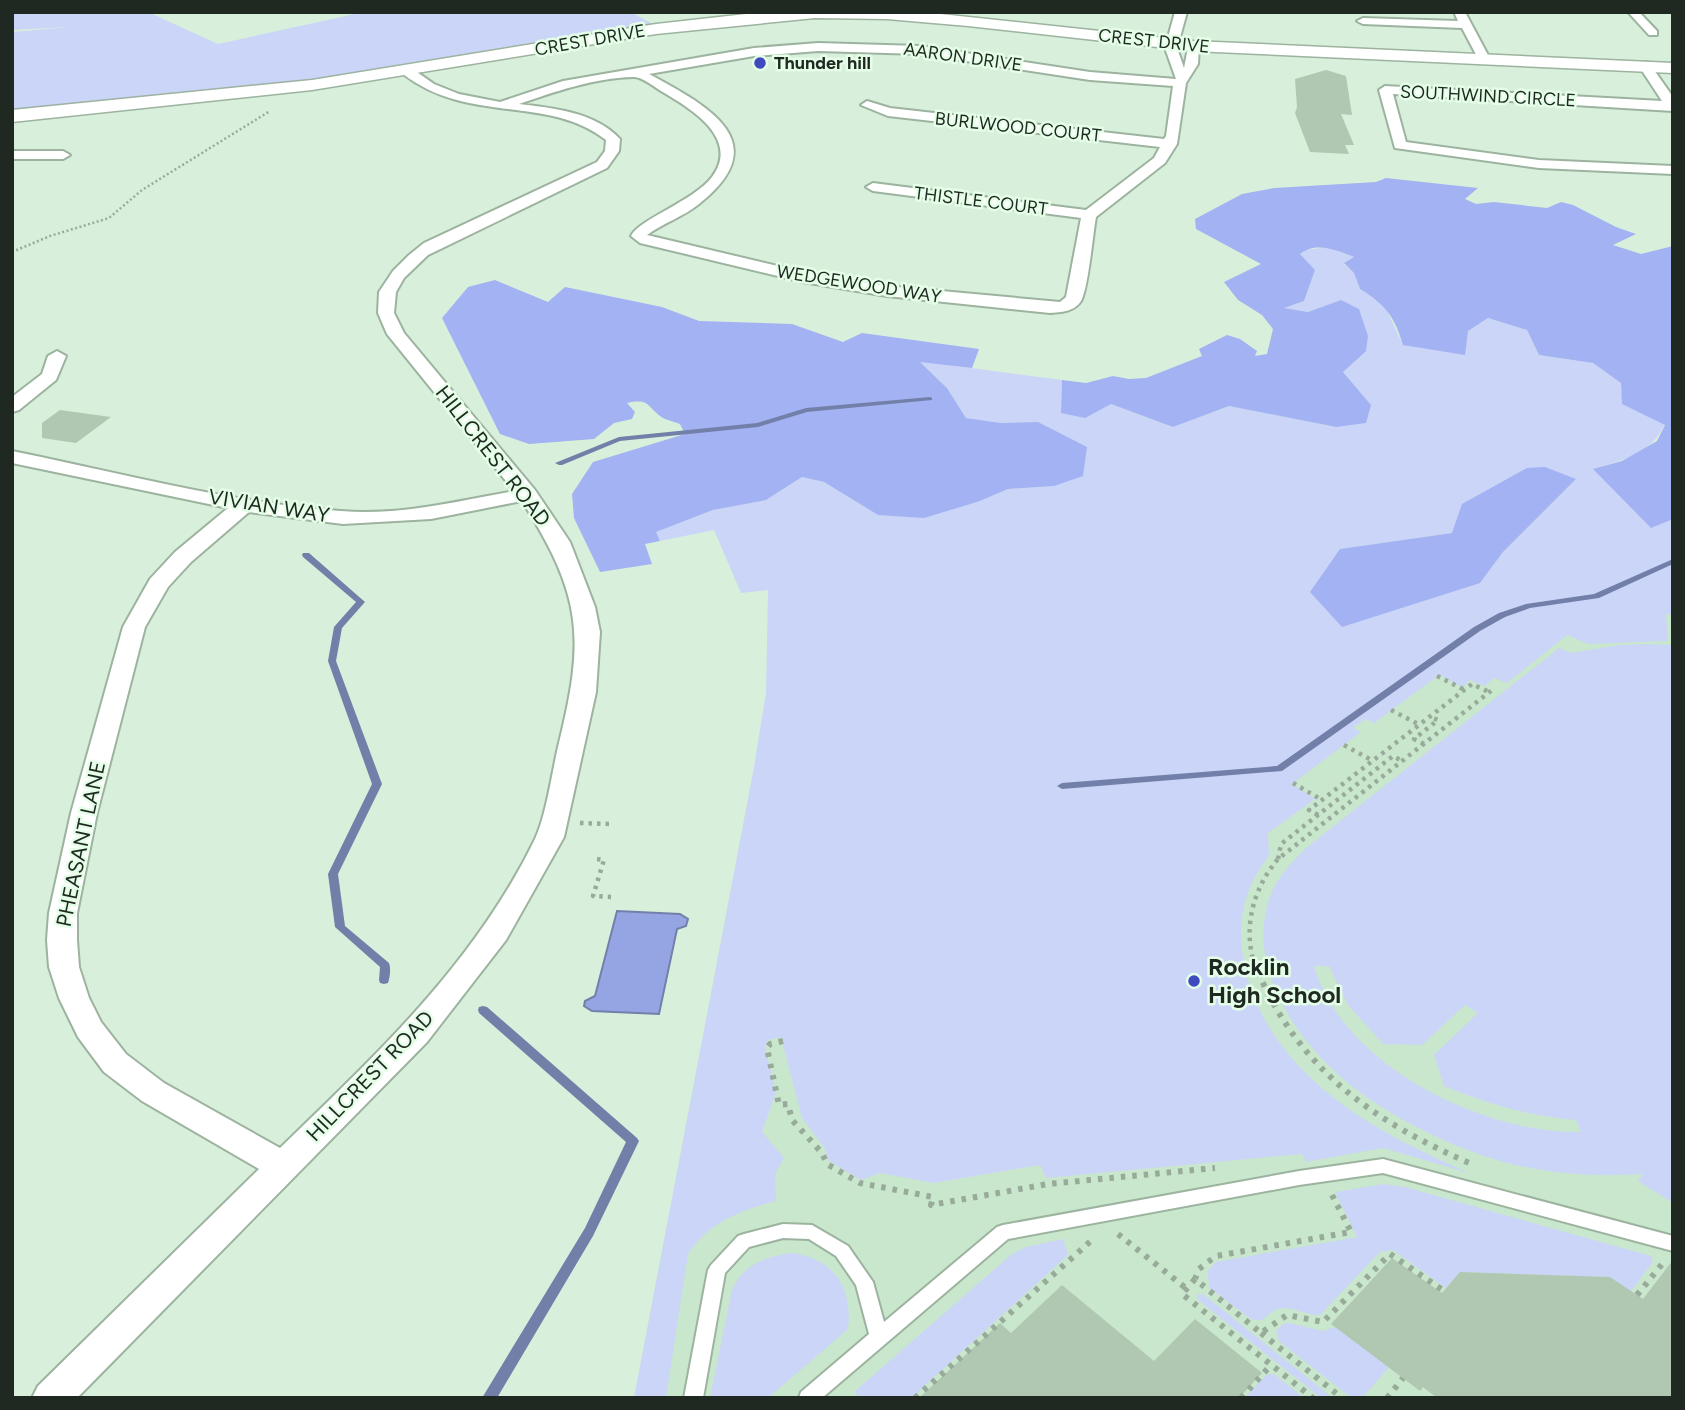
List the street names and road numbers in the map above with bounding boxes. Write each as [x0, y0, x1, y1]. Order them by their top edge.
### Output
street label: CREST DRIVE [533, 19, 647, 61]
street label: CREST DRIVE [1097, 24, 1211, 58]
street label: AARON DRIVE [902, 38, 1024, 76]
street label: SOUTHWIND CIRCLE [1400, 80, 1576, 112]
street label: BURLWOOD COURT [934, 107, 1102, 147]
street label: THISTLE COURT [913, 182, 1049, 220]
street label: WEDGEWOOD WAY [775, 260, 943, 308]
street label: HILLCREST ROAD [431, 380, 556, 531]
street label: VIVIAN WAY [207, 484, 332, 527]
street label: PHEASANT LANE [51, 759, 110, 929]
street label: HILLCREST ROAD [301, 1005, 438, 1146]

